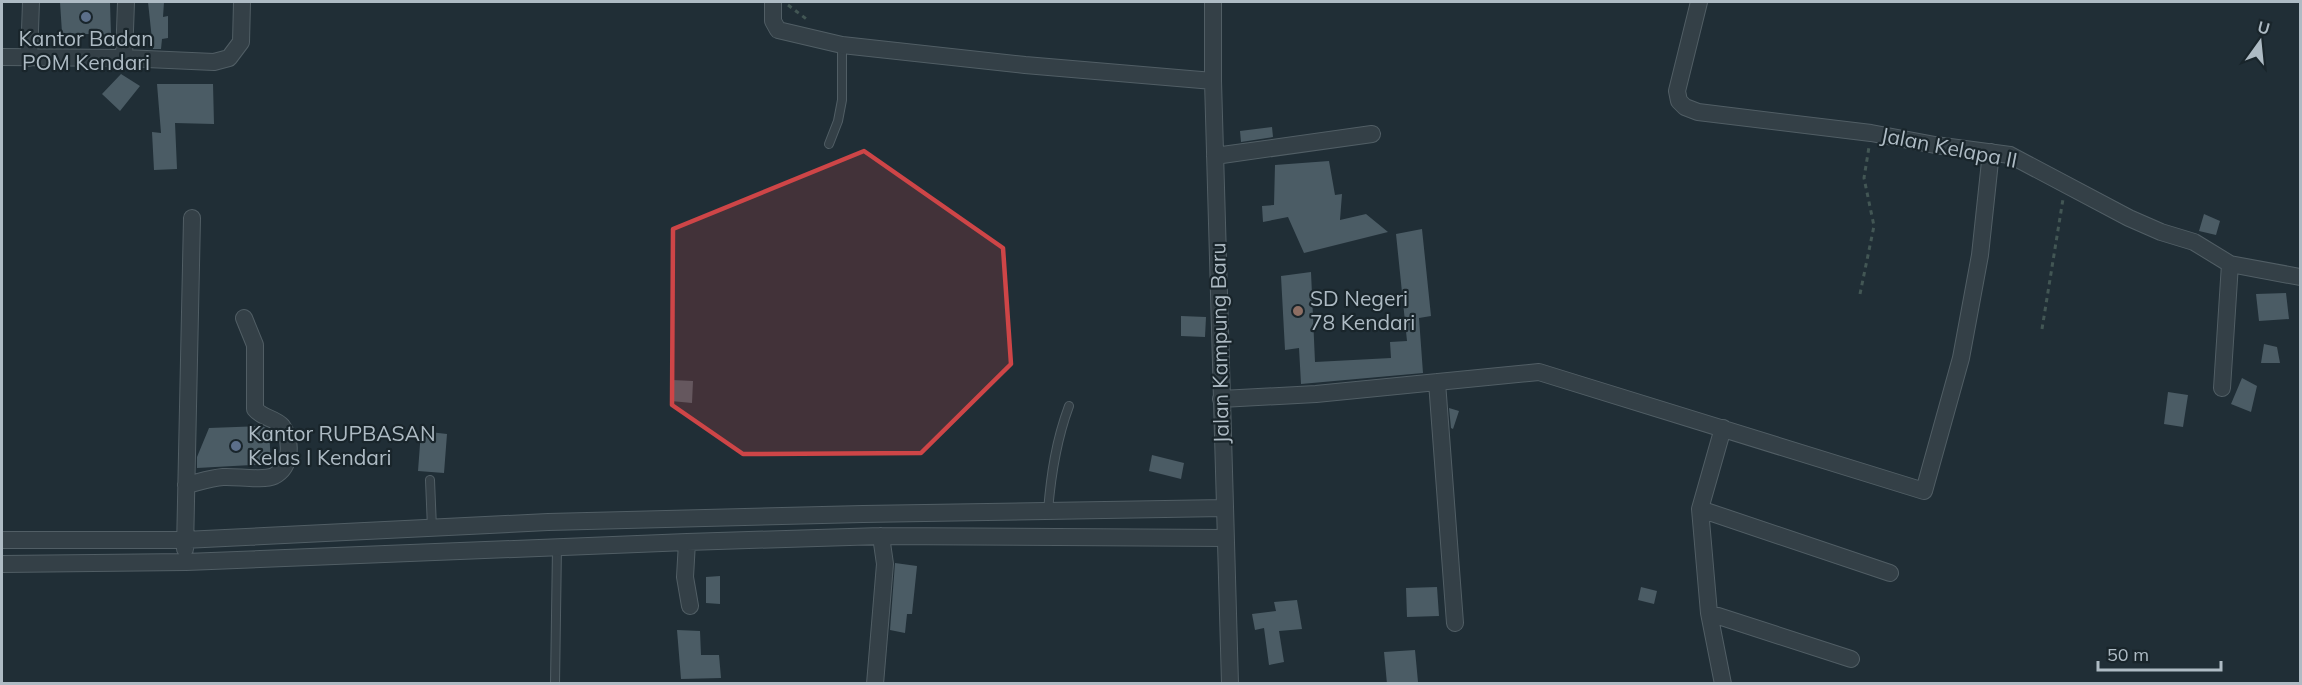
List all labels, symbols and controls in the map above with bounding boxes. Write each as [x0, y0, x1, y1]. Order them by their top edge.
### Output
marker: Kantor Badan POM Kendari [79, 10, 93, 24]
north arrow [2230, 12, 2290, 72]
text: U [2256, 16, 2272, 39]
place label: Kantor Badan POM Kendari [19, 25, 153, 75]
street label: Jalan Kelapa II [1879, 121, 2020, 173]
street label: Jalan Kampung Baru [1204, 242, 1234, 444]
place label: SD Negeri 78 Kendari [1310, 285, 1415, 335]
marker: SD Negeri 78 Kendari [1291, 304, 1305, 318]
place label: Kantor RUPBASAN Kelas I Kendari [248, 420, 436, 470]
marker: Kantor RUPBASAN Kelas I Kendari [229, 439, 243, 453]
scale bar [2098, 634, 2221, 672]
text: 50 m [2107, 643, 2149, 666]

